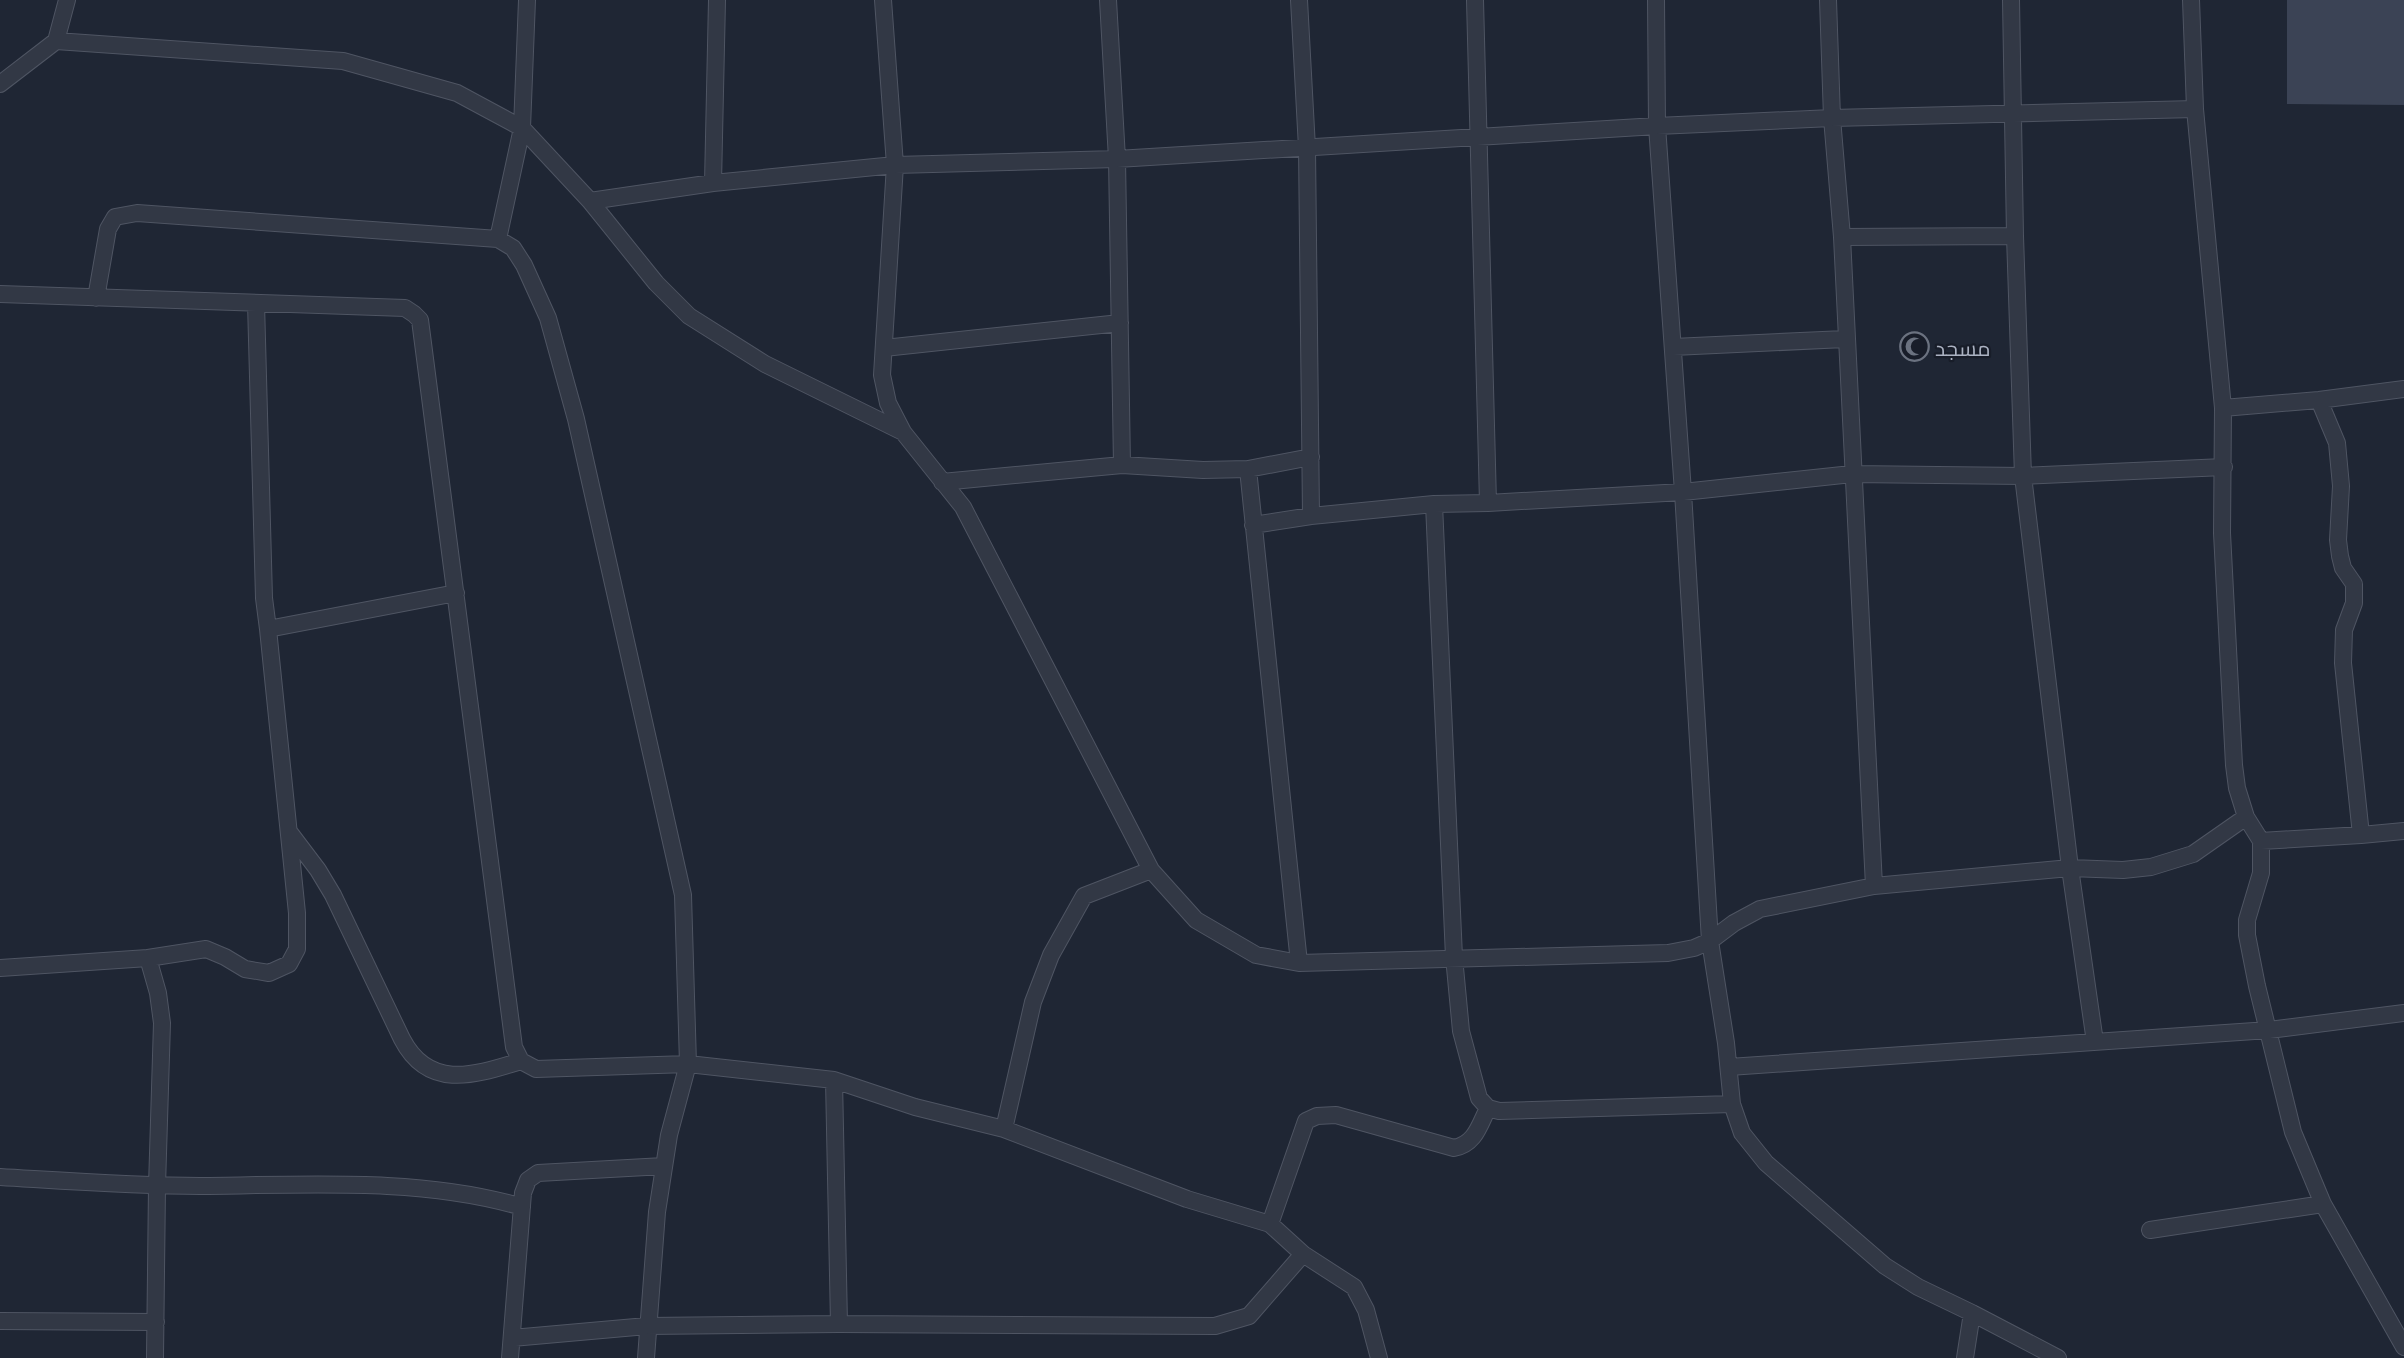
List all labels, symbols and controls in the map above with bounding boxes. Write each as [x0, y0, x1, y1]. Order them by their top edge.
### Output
mosque icon: مسجد [1898, 331, 1930, 363]
place label: مسجد [1935, 335, 1990, 360]

